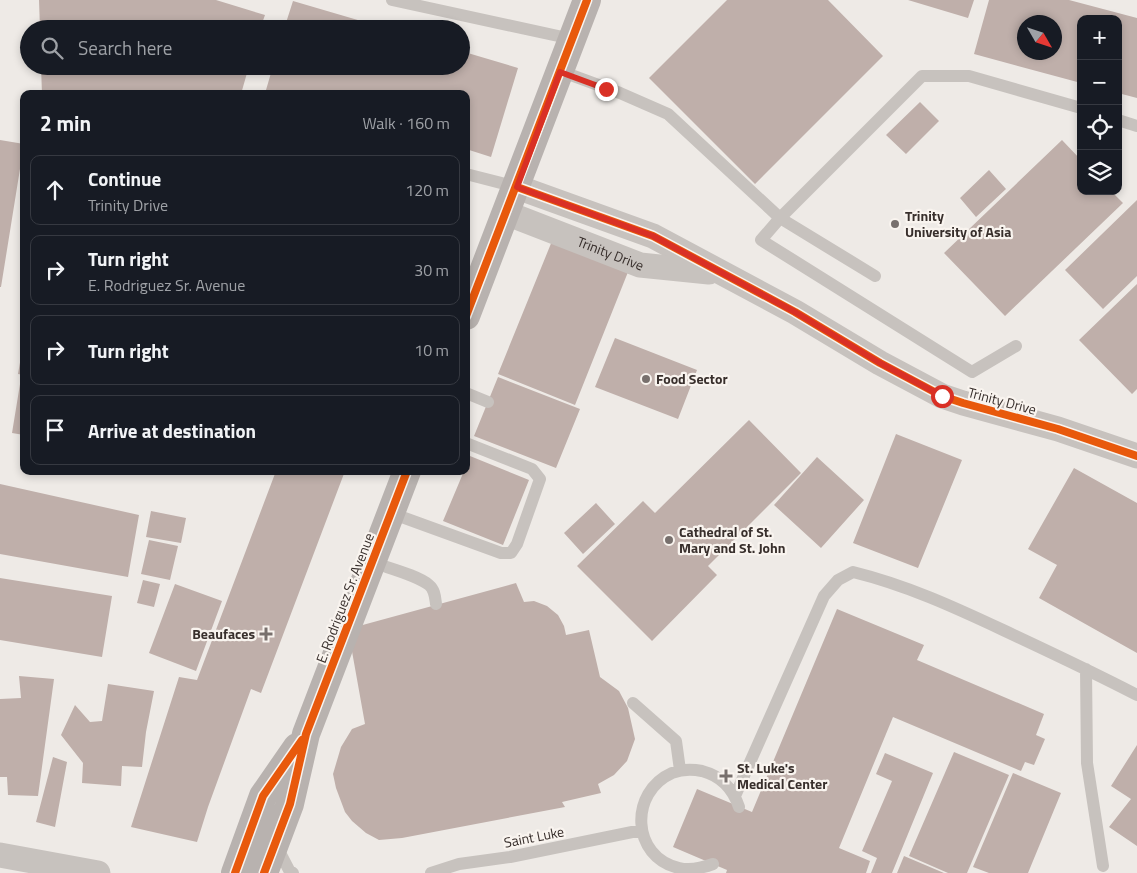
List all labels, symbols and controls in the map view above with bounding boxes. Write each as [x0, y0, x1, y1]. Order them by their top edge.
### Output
north arrow [1017, 15, 1062, 60]
map controls [1077, 15, 1122, 195]
button: + [1077, 15, 1122, 60]
search box [20, 20, 470, 75]
text: Search here [78, 33, 172, 62]
icon: search [38, 34, 66, 62]
button: − [1077, 60, 1122, 105]
route end [595, 78, 618, 101]
button: locate [1077, 105, 1122, 150]
text: 2 min [40, 107, 91, 139]
text: Walk · 160 m [362, 111, 450, 135]
button: layers [1077, 150, 1122, 195]
text: Continue [88, 164, 161, 193]
icon: ahead [41, 176, 69, 204]
text: 120 m [405, 178, 449, 202]
text: Trinity Drive [88, 193, 168, 217]
place label: Trinity University of Asia [905, 205, 1011, 242]
marker: Trinity University of Asia [889, 218, 901, 230]
street label: Trinity Drive [574, 231, 647, 276]
text: Turn right [88, 244, 169, 273]
icon: right [41, 256, 69, 284]
text: 30 m [414, 258, 449, 282]
text: E. Rodriguez Sr. Avenue [88, 273, 245, 297]
icon: right [41, 336, 69, 364]
text: Turn right [88, 336, 169, 365]
text: 10 m [414, 338, 449, 362]
place label: Food Sector [656, 368, 728, 389]
marker: Food Sector [640, 373, 652, 385]
street label: Trinity Drive [966, 381, 1039, 420]
route start [931, 385, 954, 408]
icon: arrive [41, 416, 69, 444]
text: Arrive at destination [88, 416, 256, 445]
place label: Cathedral of St. Mary and St. John [679, 521, 786, 558]
street label: E. Rodriguez Sr. Avenue [310, 530, 379, 666]
marker: Cathedral of St. Mary and St. John [663, 534, 675, 546]
place label: Beaufaces [192, 623, 255, 644]
marker: Beaufaces [259, 627, 273, 641]
place label: St. Luke's Medical Center [737, 757, 827, 794]
marker: St. Luke's Medical Center [719, 769, 733, 783]
street label: Saint Luke [502, 820, 566, 853]

